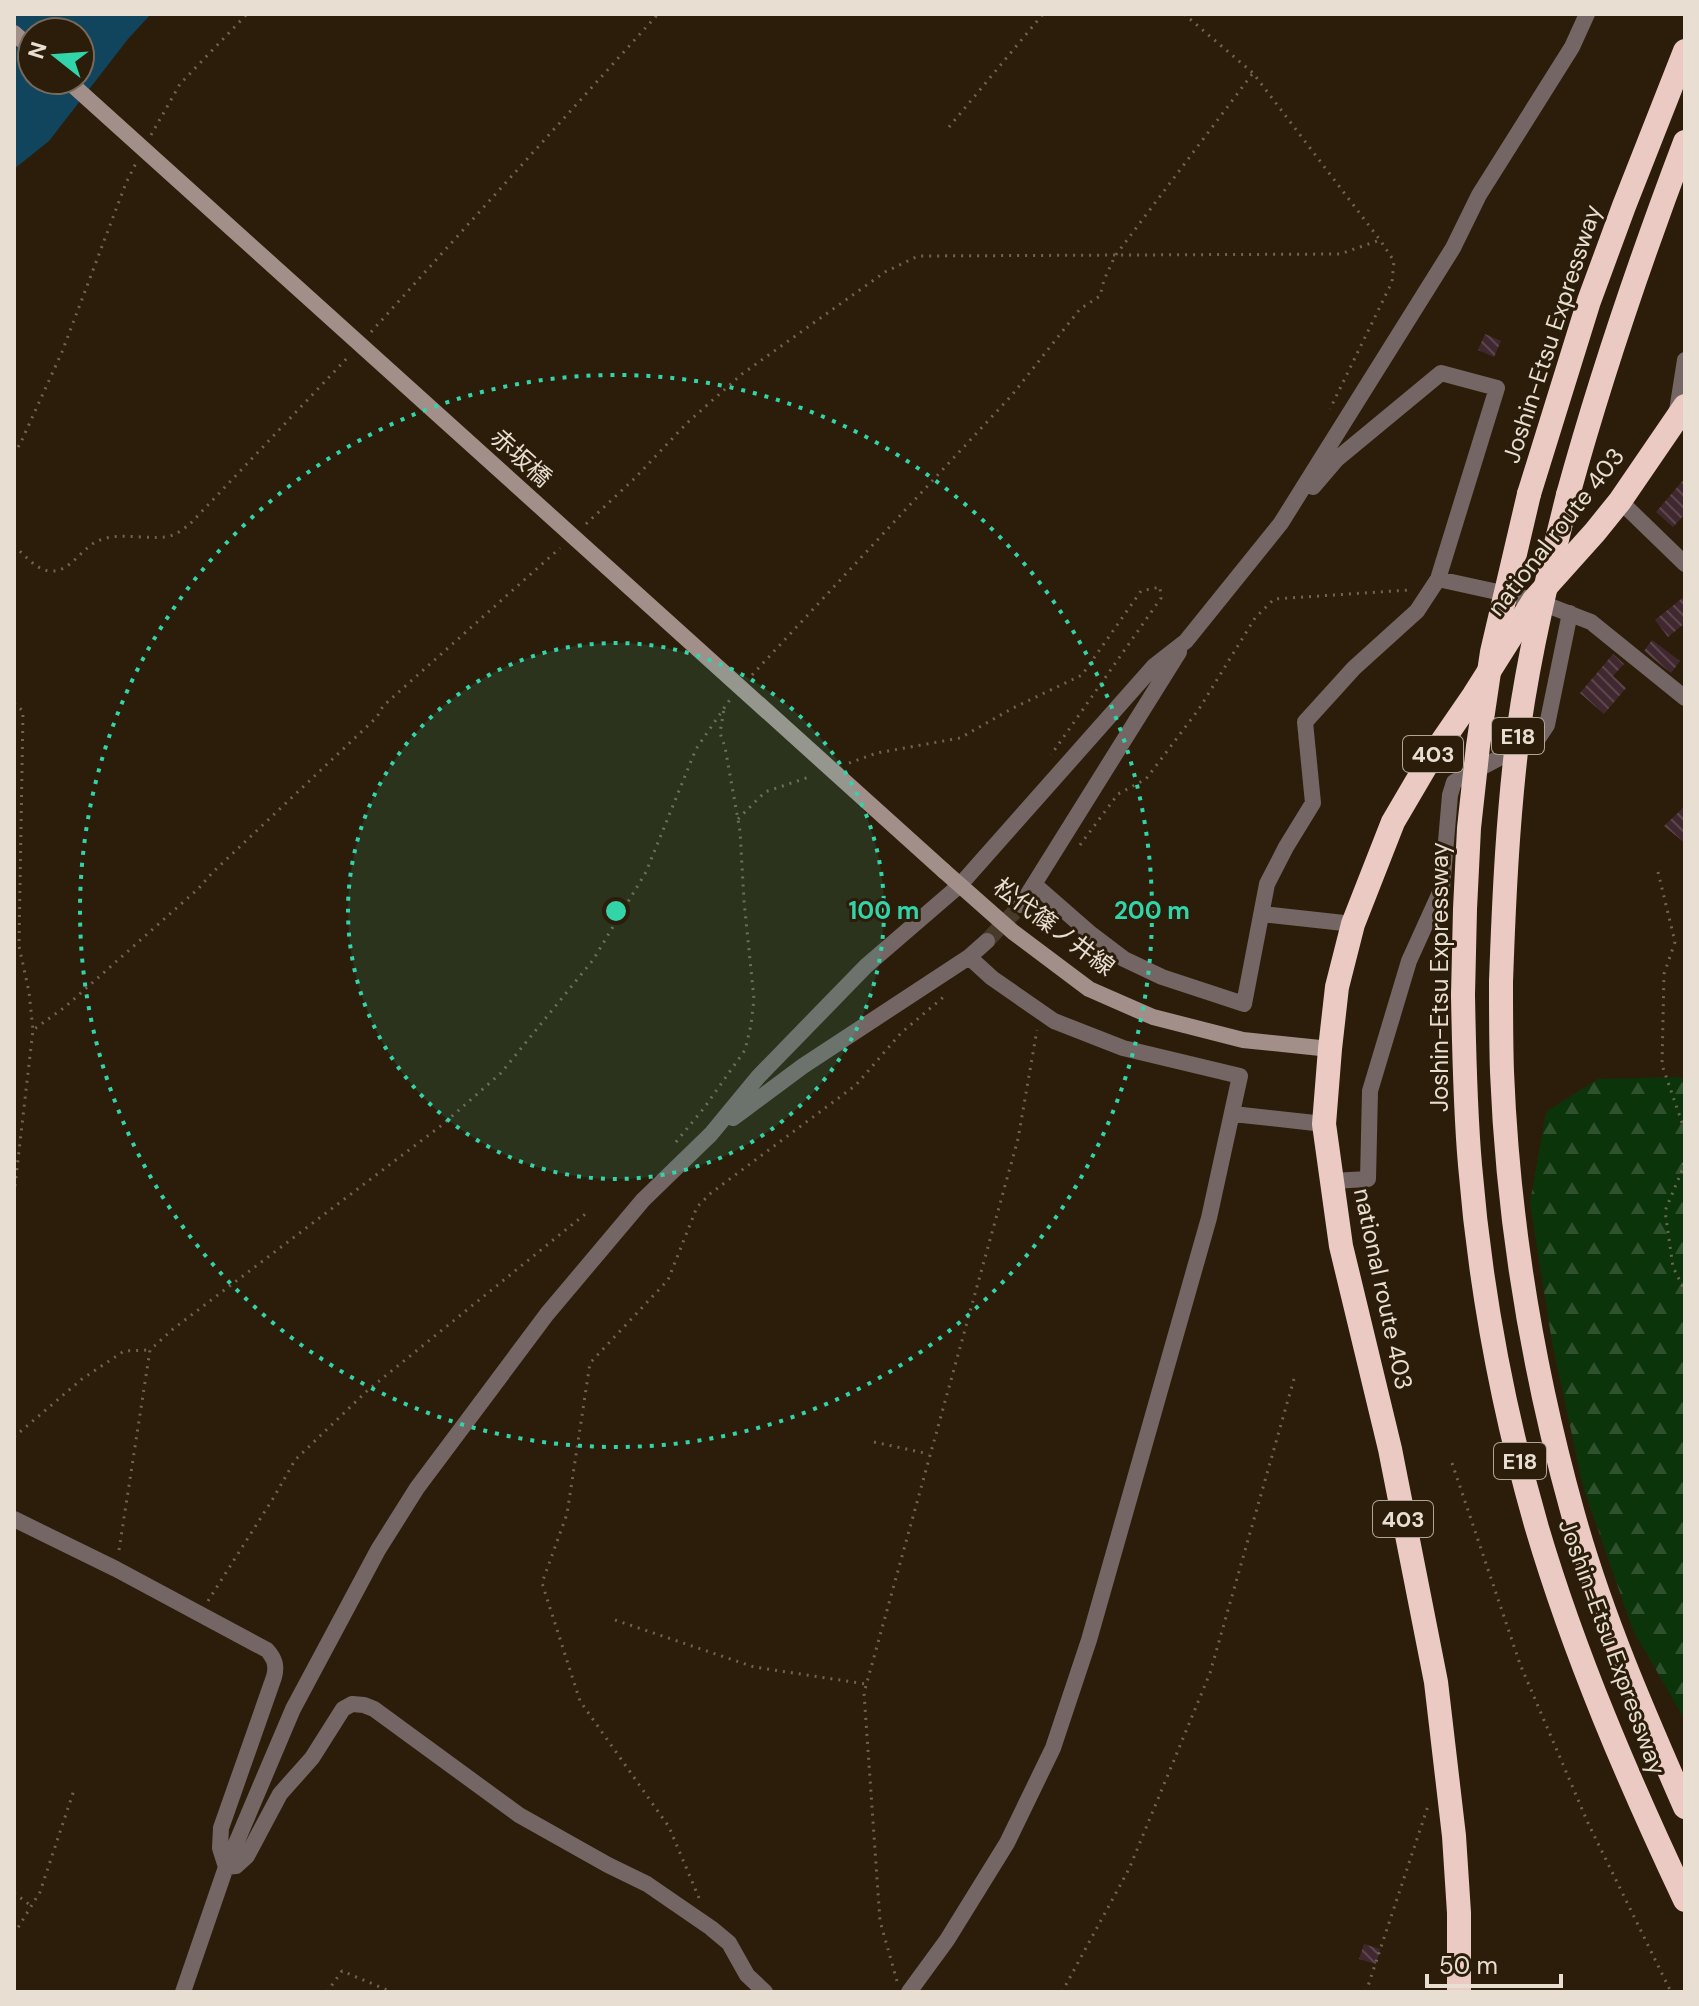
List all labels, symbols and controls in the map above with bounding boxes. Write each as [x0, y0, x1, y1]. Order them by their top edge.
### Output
north arrow [16, 16, 96, 96]
text: N [21, 38, 54, 62]
street label: Joshin-Etsu Expressway [1495, 201, 1608, 467]
street label: 赤坂橋 [484, 422, 558, 493]
street label: national route 403 [1480, 441, 1631, 622]
road number: E18 [1492, 718, 1544, 754]
road number: 403 [1403, 736, 1463, 772]
street label: Joshin-Etsu Expressway [1424, 842, 1455, 1112]
street label: 松代篠ノ井線 [987, 871, 1121, 982]
text: 100 m [849, 895, 919, 926]
text: 200 m [1114, 895, 1190, 926]
centre of rings [602, 897, 630, 925]
street label: national route 403 [1347, 1185, 1420, 1392]
road number: E18 [1494, 1443, 1546, 1479]
road number: 403 [1373, 1501, 1433, 1537]
street label: Joshin-Etsu Expressway [1552, 1515, 1673, 1779]
scale bar [1427, 1938, 1561, 1988]
text: 50 m [1439, 1950, 1498, 1981]

